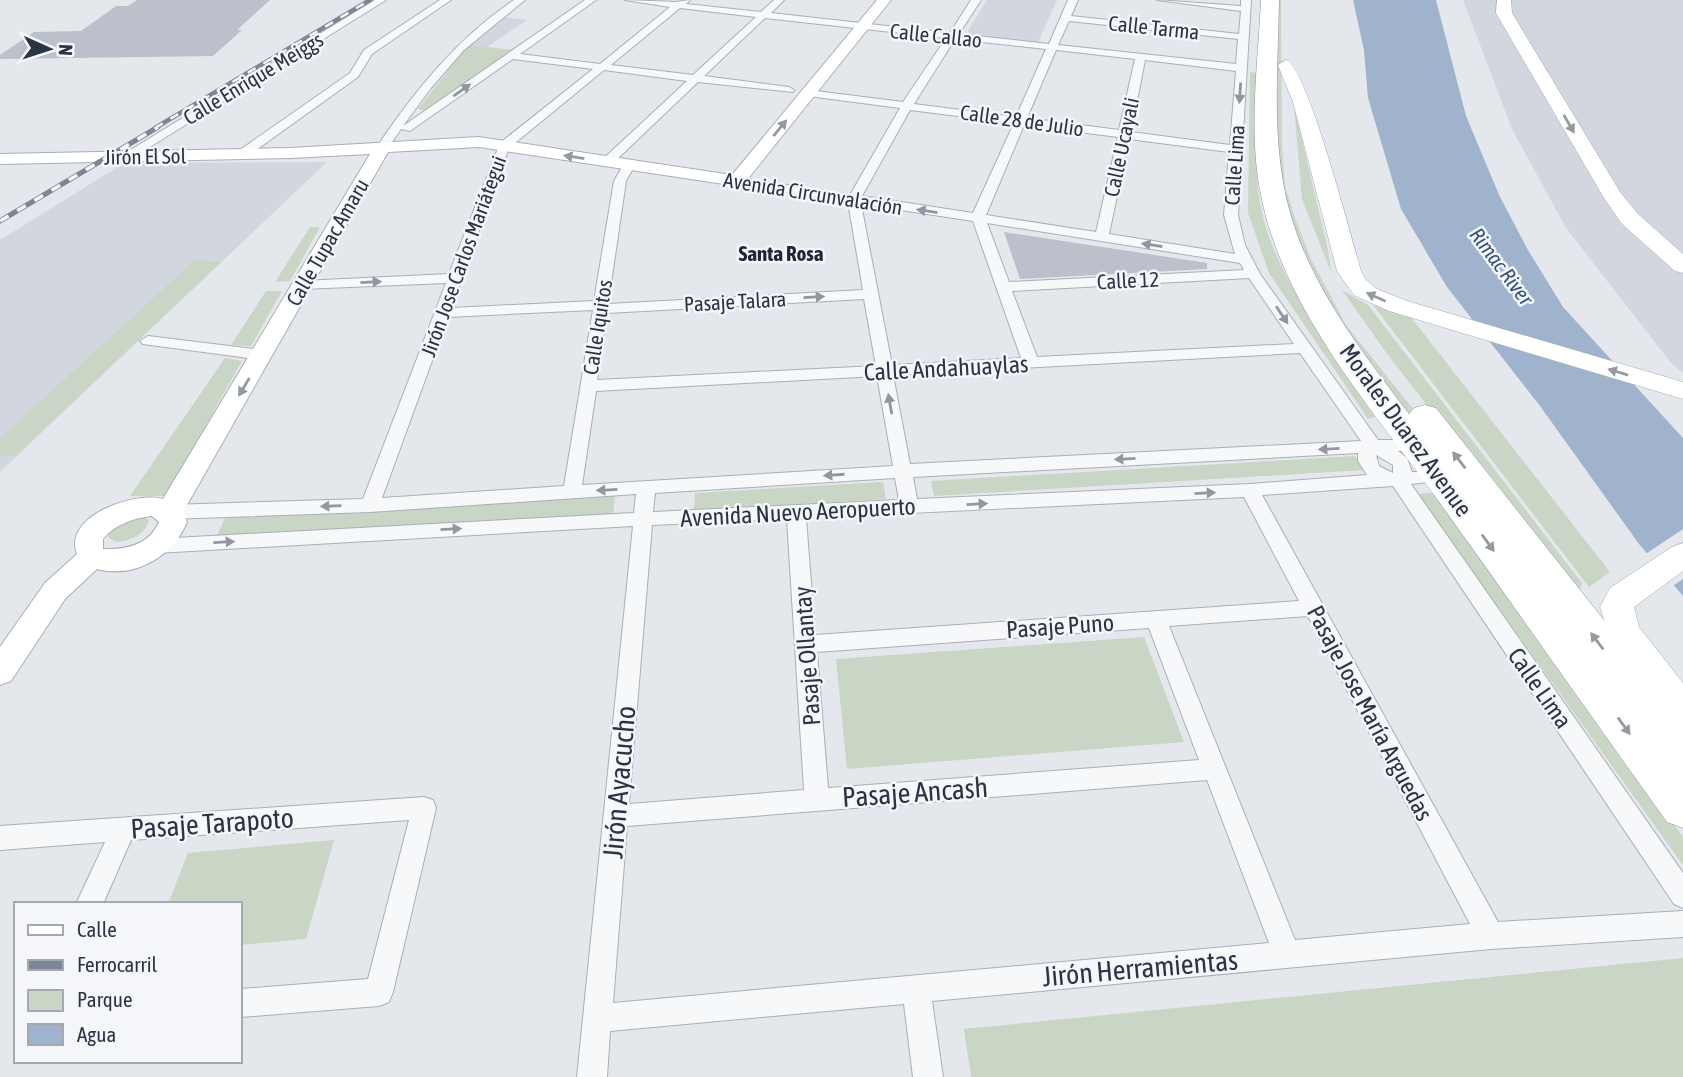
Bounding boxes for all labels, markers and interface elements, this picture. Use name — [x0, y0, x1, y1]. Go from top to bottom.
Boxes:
street label: Calle Tarma — [1107, 10, 1201, 44]
north arrow — [14, 14, 84, 84]
street label: Calle Callao — [889, 18, 983, 52]
street label: Calle Enrique Meiggs — [179, 27, 327, 129]
text: N — [55, 44, 77, 56]
one-way arrow — [1234, 82, 1245, 104]
one-way arrow — [453, 83, 471, 97]
street label: Calle Ucayali — [1099, 95, 1143, 199]
street label: Calle 28 de Julio — [959, 99, 1085, 141]
one-way arrow — [1563, 115, 1575, 134]
one-way arrow — [772, 120, 787, 137]
street label: Calle Lima — [1219, 124, 1249, 206]
street label: Jirón El Sol — [104, 143, 187, 169]
one-way arrow — [563, 151, 585, 162]
street label: Jirón Jose Carlos Mariátegui — [415, 152, 511, 360]
street label: Avenida Circunvalación — [722, 167, 904, 219]
street label: Calle Tupac Amaru — [281, 174, 373, 310]
one-way arrow — [916, 205, 938, 216]
water label: Rimac River — [1465, 223, 1539, 310]
one-way arrow — [1141, 239, 1163, 250]
district label: Santa Rosa — [738, 241, 824, 265]
street label: Calle 12 — [1096, 266, 1160, 294]
one-way arrow — [360, 276, 382, 287]
street label: Calle Iquitos — [578, 278, 616, 376]
street label: Pasaje Talara — [683, 286, 787, 316]
one-way arrow — [803, 291, 825, 302]
one-way arrow — [1366, 291, 1386, 303]
one-way arrow — [1275, 305, 1288, 325]
street label: Morales Duarez Avenue — [1334, 339, 1478, 521]
street label: Calle Andahuaylas — [863, 350, 1029, 386]
one-way arrow — [1607, 366, 1628, 376]
one-way arrow — [238, 377, 251, 396]
one-way arrow — [885, 393, 896, 415]
one-way arrow — [1318, 444, 1340, 455]
one-way arrow — [1453, 451, 1467, 469]
one-way arrow — [1114, 454, 1136, 465]
one-way arrow — [823, 470, 845, 481]
one-way arrow — [596, 485, 618, 496]
one-way arrow — [1194, 487, 1216, 498]
street label: Avenida Nuevo Aeropuerto — [680, 492, 916, 532]
one-way arrow — [967, 498, 989, 509]
one-way arrow — [320, 501, 342, 512]
one-way arrow — [441, 523, 463, 534]
one-way arrow — [1481, 534, 1495, 552]
one-way arrow — [213, 536, 235, 547]
street label: Pasaje Ollantay — [789, 585, 825, 726]
street label: Pasaje Jose María Arguedas — [1302, 601, 1438, 825]
street label: Pasaje Puno — [1005, 609, 1115, 643]
one-way arrow — [1590, 633, 1605, 651]
street label: Calle Lima — [1503, 643, 1577, 733]
street label: Jirón Ayacucho — [596, 704, 642, 860]
one-way arrow — [1616, 717, 1630, 735]
street label: Pasaje Ancash — [841, 771, 989, 813]
street label: Pasaje Tarapoto — [129, 801, 295, 845]
legend — [14, 902, 242, 1063]
text: Calle — [77, 917, 117, 941]
street label: Jirón Herramientas — [1041, 944, 1239, 992]
text: Ferrocarril — [77, 952, 158, 976]
text: Parque — [77, 987, 132, 1011]
text: Agua — [77, 1022, 116, 1046]

